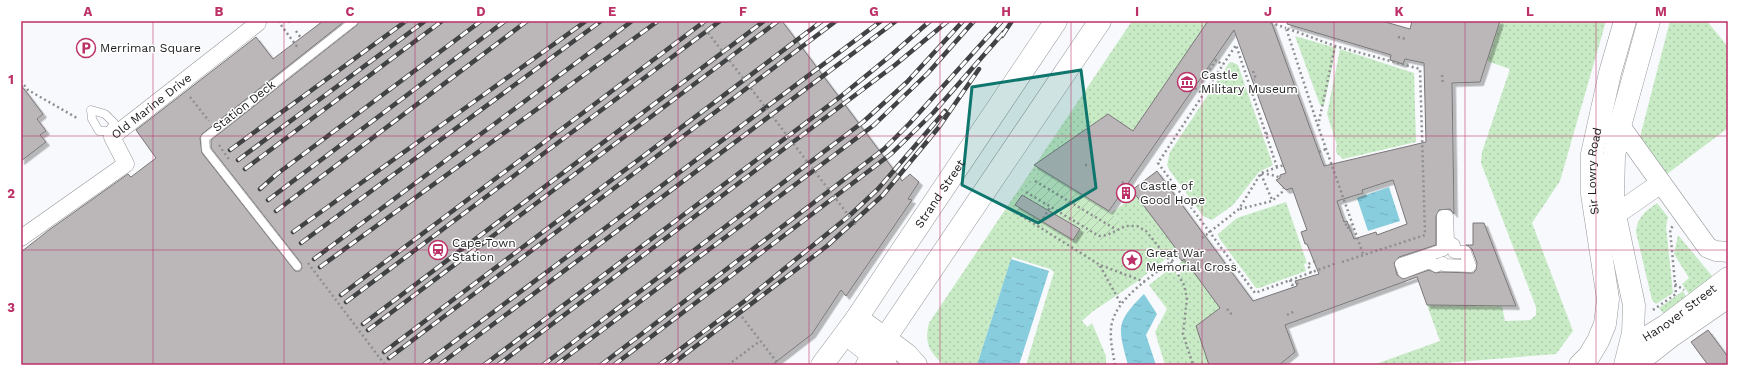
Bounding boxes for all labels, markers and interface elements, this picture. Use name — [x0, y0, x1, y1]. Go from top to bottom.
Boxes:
text: A — [84, 4, 93, 19]
text: B — [215, 4, 224, 19]
text: C — [346, 4, 355, 19]
text: D — [476, 4, 486, 19]
text: E — [608, 4, 616, 19]
text: F — [739, 4, 747, 19]
text: G — [869, 4, 879, 19]
text: H — [1001, 4, 1011, 19]
text: I — [1135, 4, 1139, 19]
text: J — [1264, 4, 1272, 19]
text: K — [1394, 4, 1404, 19]
text: L — [1526, 4, 1534, 19]
text: M — [1655, 4, 1667, 19]
parking icon: Merriman Square — [75, 37, 97, 59]
place label: Merriman Square — [100, 41, 201, 55]
place label: Castle Military Museum — [1201, 68, 1298, 96]
street label: Old Marine Drive — [109, 71, 194, 142]
museum icon: Castle Military Museum — [1176, 71, 1198, 93]
text: 1 — [8, 72, 14, 87]
street label: Station Deck — [210, 77, 278, 135]
street label: Sir Lowry Road — [1585, 126, 1605, 216]
street label: Strand Street — [912, 157, 968, 231]
place label: Castle of Good Hope — [1140, 179, 1205, 207]
building icon: Castle of Good Hope — [1115, 182, 1137, 204]
text: 2 — [7, 186, 15, 201]
place label: Cape Town Station — [452, 236, 516, 264]
station icon: Cape Town Station — [427, 239, 449, 261]
place label: Great War Memorial Cross — [1146, 246, 1237, 274]
place icon: Great War Memorial Cross — [1121, 249, 1143, 271]
street label: Hanover Street — [1640, 281, 1719, 344]
text: 3 — [7, 300, 15, 315]

